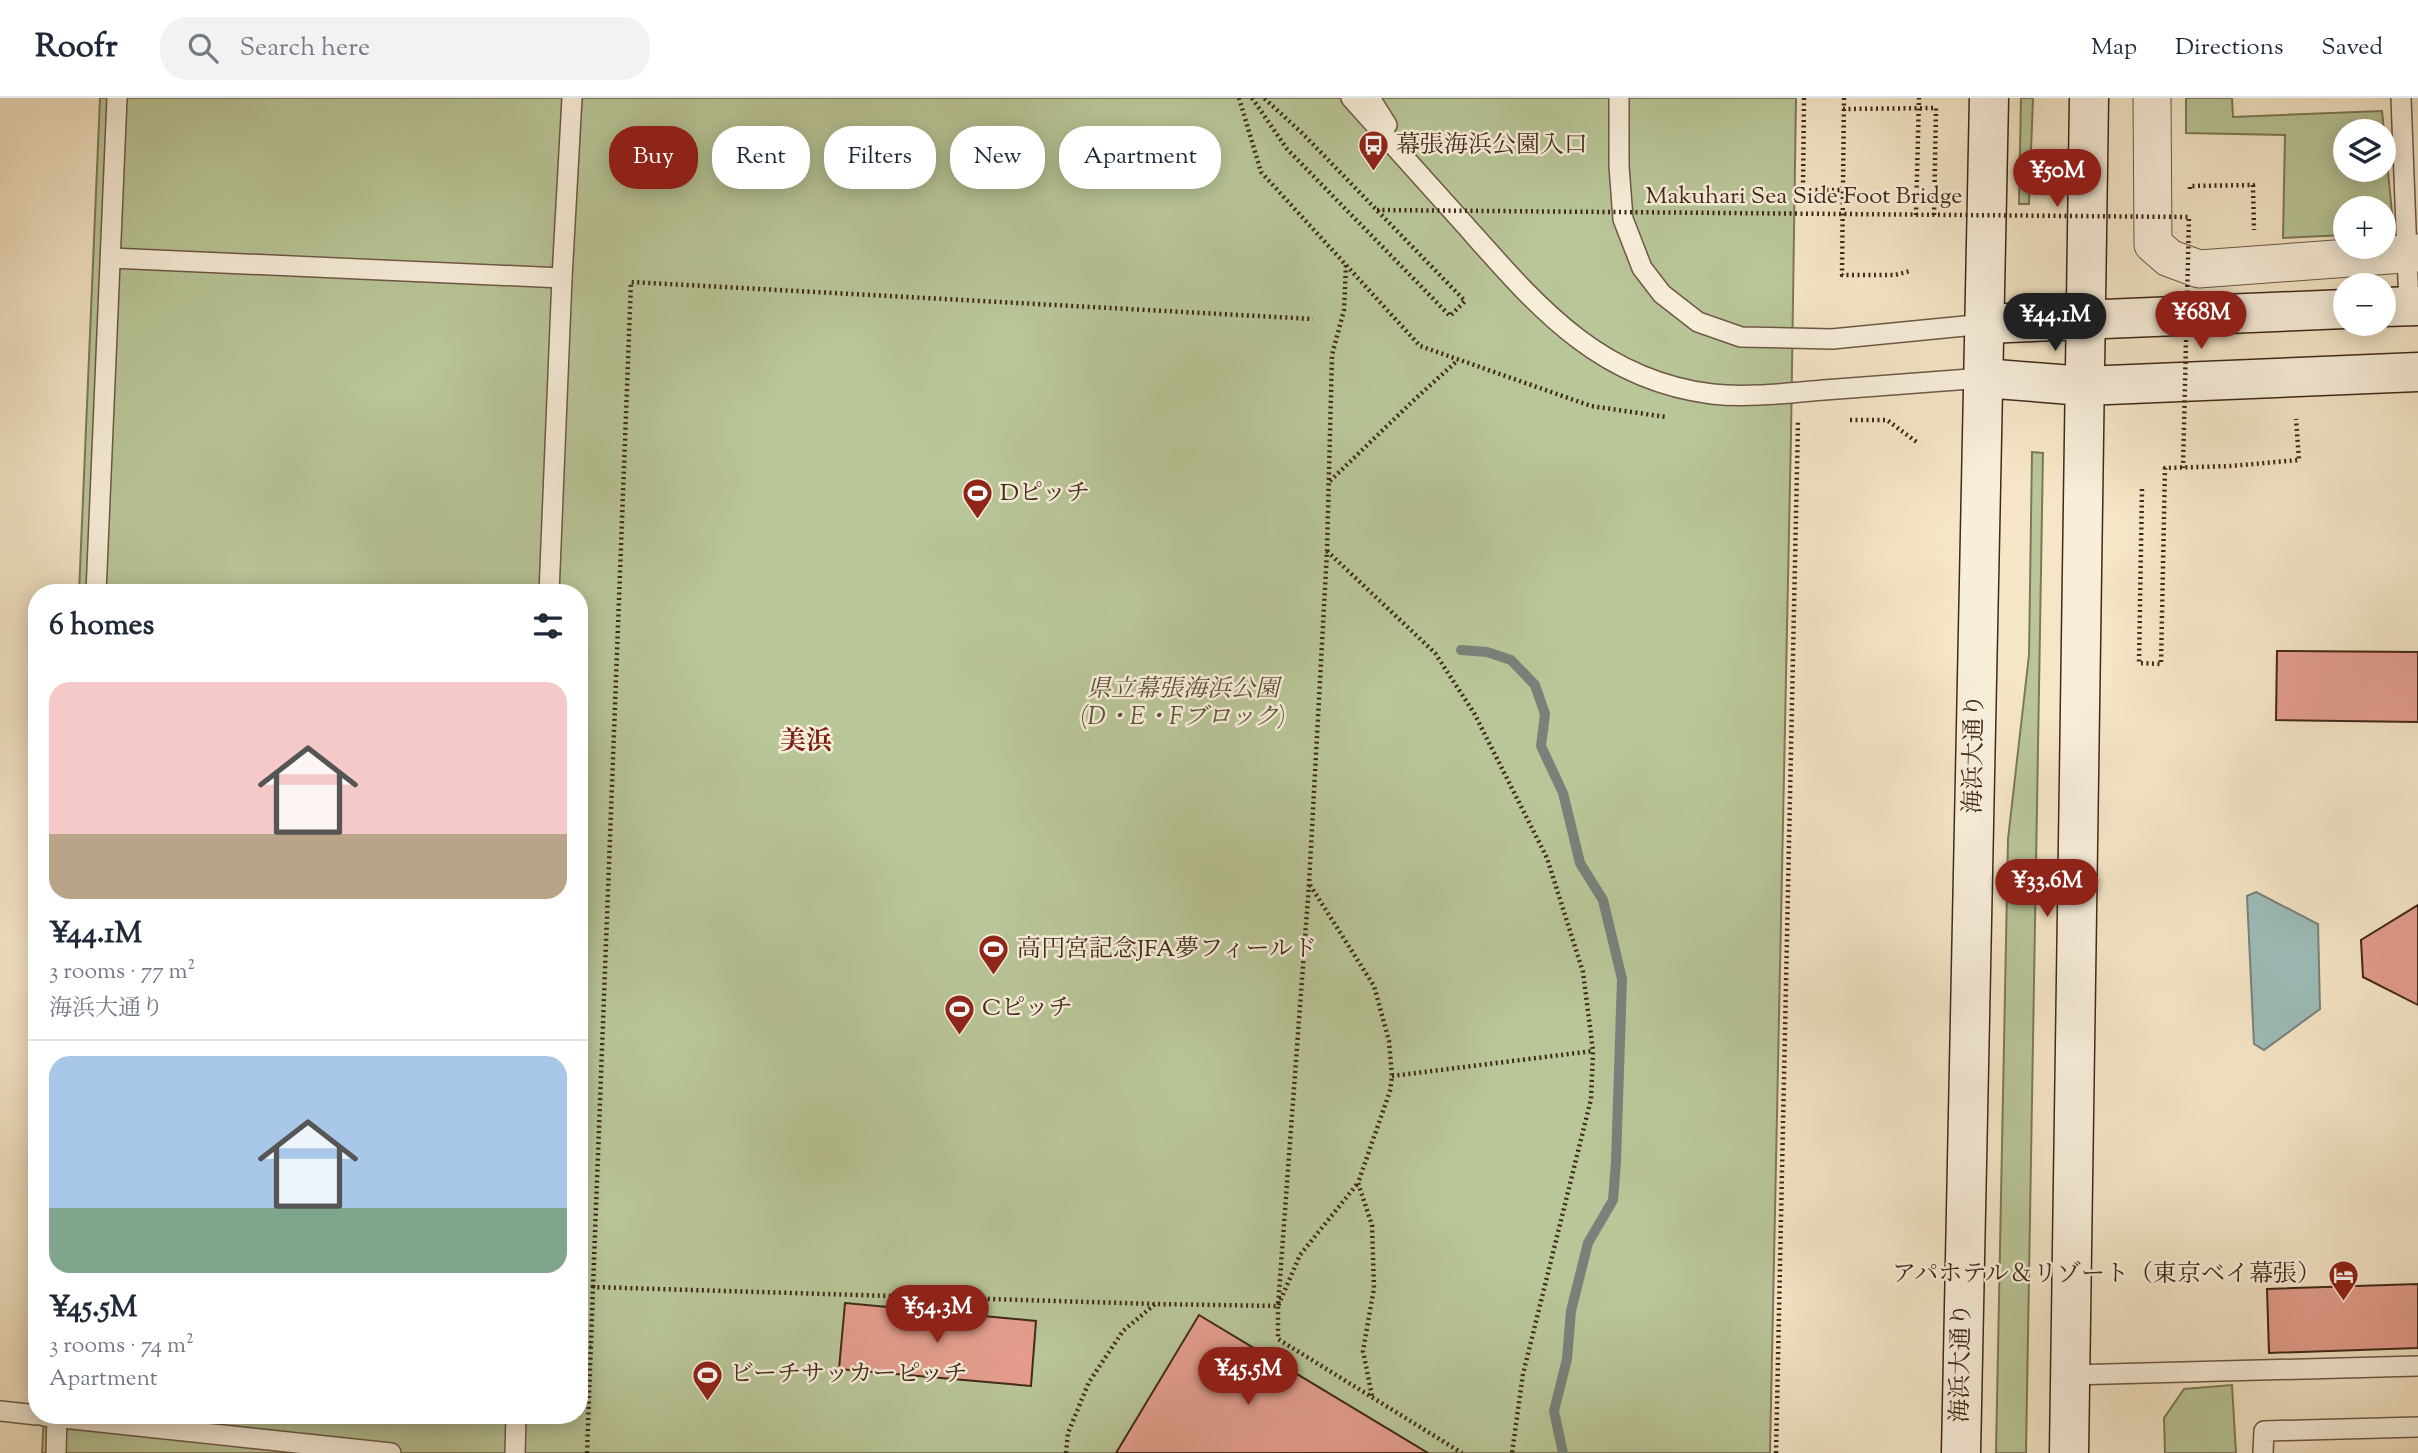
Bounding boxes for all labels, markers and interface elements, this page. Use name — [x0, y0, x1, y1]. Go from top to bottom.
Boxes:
search box — [160, 17, 650, 80]
text: Roofr — [35, 24, 118, 72]
icon: search — [184, 29, 222, 67]
text: Search here — [240, 30, 370, 67]
text: Map — [2091, 31, 2137, 65]
text: Directions — [2175, 31, 2283, 65]
text: Saved — [2321, 31, 2383, 65]
map controls — [2333, 119, 2396, 336]
button: layers — [2333, 119, 2396, 182]
chip: Buy — [609, 126, 698, 189]
chip: Rent — [712, 126, 810, 189]
chip: Filters — [824, 126, 936, 189]
chip: New — [950, 126, 1045, 189]
chip: Apartment — [1059, 126, 1221, 189]
bus stop icon: 幕張海浜公園入口 — [1356, 129, 1390, 173]
place label: 幕張海浜公園入口 — [1396, 129, 1588, 163]
pin: ¥50M — [2016, 150, 2098, 209]
text: ¥50M — [2029, 155, 2085, 188]
street label: Makuhari Sea Side Foot Bridge — [1646, 180, 1962, 214]
button: + — [2333, 196, 2396, 259]
button: − — [2333, 273, 2396, 336]
pin: ¥68M — [2160, 292, 2242, 351]
pin: ¥44.1M — [1998, 294, 2112, 353]
text: ¥68M — [2171, 297, 2231, 330]
text: ¥44.1M — [2019, 299, 2091, 332]
sports icon: Dピッチ — [960, 477, 994, 521]
place label: Dピッチ — [1000, 477, 1090, 511]
text: 6 homes — [49, 605, 154, 648]
icon: filters — [529, 607, 567, 645]
park label: 県立幕張海浜公園 (D・E・Fブロック) — [1081, 673, 1285, 735]
street label: 海浜大通り — [1957, 694, 1993, 814]
district label: 美浜 — [780, 724, 832, 761]
icon: home — [245, 727, 371, 853]
pin: ¥33.6M — [1990, 860, 2104, 919]
text: ¥33.6M — [2011, 865, 2083, 898]
text: ¥44.1M — [49, 913, 142, 956]
sports icon: 高円宮記念JFA夢フィールド — [977, 933, 1011, 977]
place label: 高円宮記念JFA夢フィールド — [1017, 933, 1317, 967]
text: 3 rooms · 77 m² — [49, 956, 195, 989]
sports icon: Cピッチ — [942, 992, 976, 1036]
place label: Cピッチ — [982, 992, 1072, 1026]
text: 海浜大通り — [49, 993, 164, 1026]
icon: home — [245, 1101, 371, 1227]
place label: アパホテル＆リゾート（東京ベイ幕張） — [1892, 1258, 2321, 1292]
hotel icon: アパホテル＆リゾート（東京ベイ幕張） — [2327, 1258, 2361, 1302]
pin: ¥54.3M — [880, 1286, 994, 1345]
text: ¥45.5M — [49, 1287, 137, 1330]
text: ¥54.3M — [902, 1291, 972, 1324]
street label: 海浜大通り — [1944, 1303, 1980, 1423]
text: 3 rooms · 74 m² — [49, 1330, 194, 1363]
pin: ¥45.5M — [1191, 1348, 1305, 1407]
text: ¥45.5M — [1214, 1353, 1282, 1386]
sports icon: ビーチサッカーピッチ — [690, 1358, 724, 1402]
place label: ビーチサッカーピッチ — [730, 1358, 968, 1392]
text: Apartment — [49, 1363, 158, 1396]

